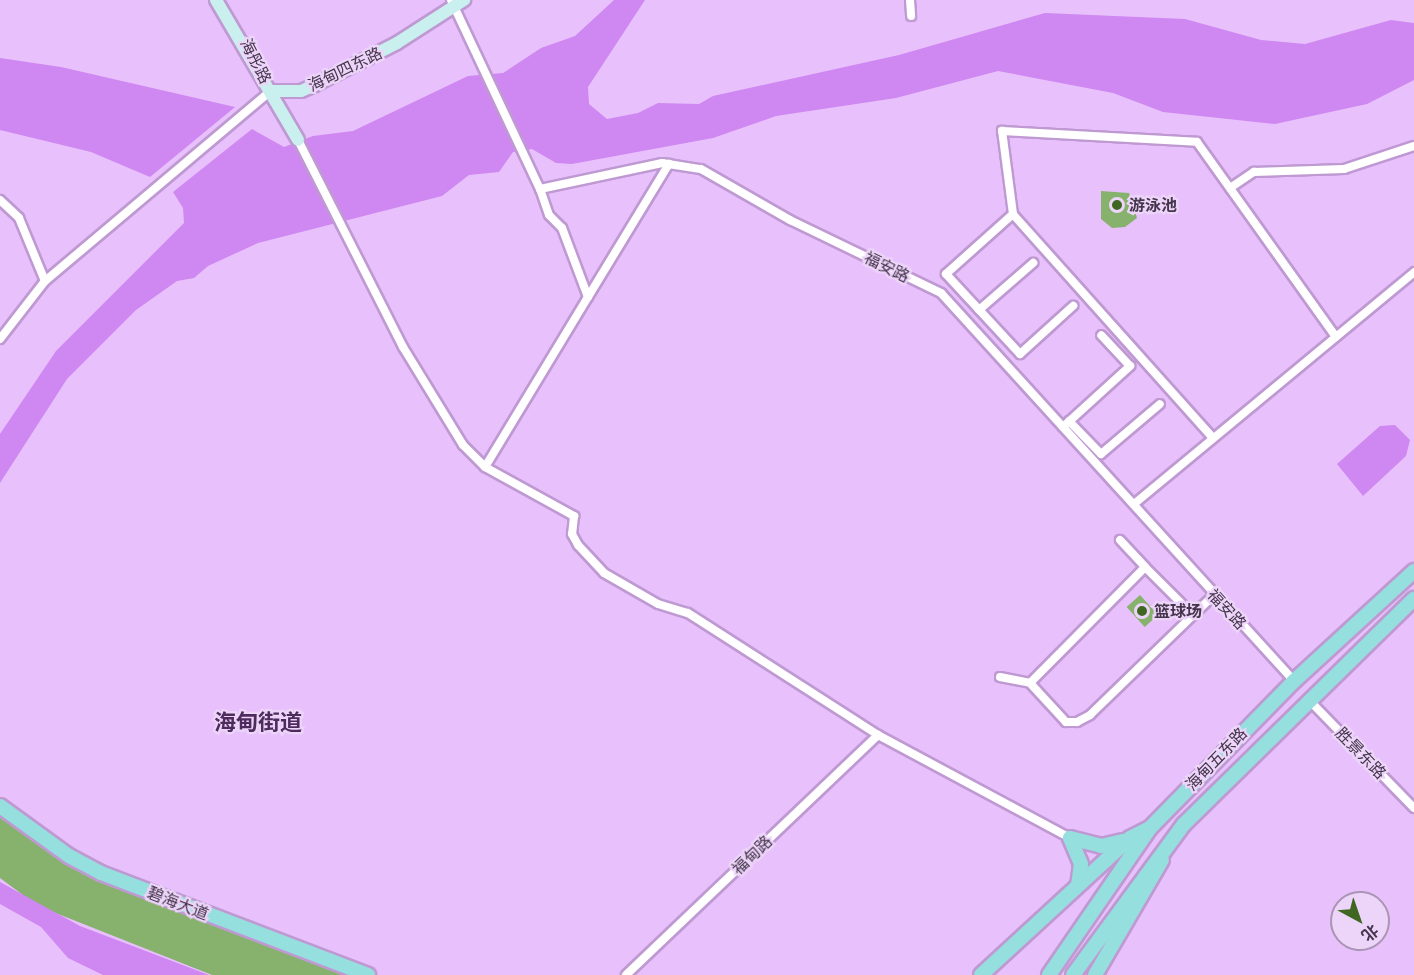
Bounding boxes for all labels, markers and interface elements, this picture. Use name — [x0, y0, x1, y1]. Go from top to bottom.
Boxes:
street label: 海彤路 — [237, 35, 275, 87]
street label: 海甸四东路 — [305, 43, 385, 95]
place label: 游泳池 — [1129, 195, 1177, 215]
marker: 游泳池 — [1110, 198, 1124, 212]
street label: 福安路 — [861, 248, 913, 286]
street label: 福安路 — [1204, 585, 1250, 633]
place label: 篮球场 — [1154, 601, 1202, 621]
marker: 篮球场 — [1135, 604, 1149, 618]
district label: 海甸街道 — [214, 709, 302, 735]
street label: 胜景东路 — [1332, 723, 1390, 783]
street label: 海甸五东路 — [1181, 724, 1251, 794]
street label: 福甸路 — [728, 831, 776, 879]
street label: 碧海大道 — [145, 883, 211, 923]
north arrow — [1330, 891, 1390, 951]
text: 北 — [1357, 920, 1383, 947]

